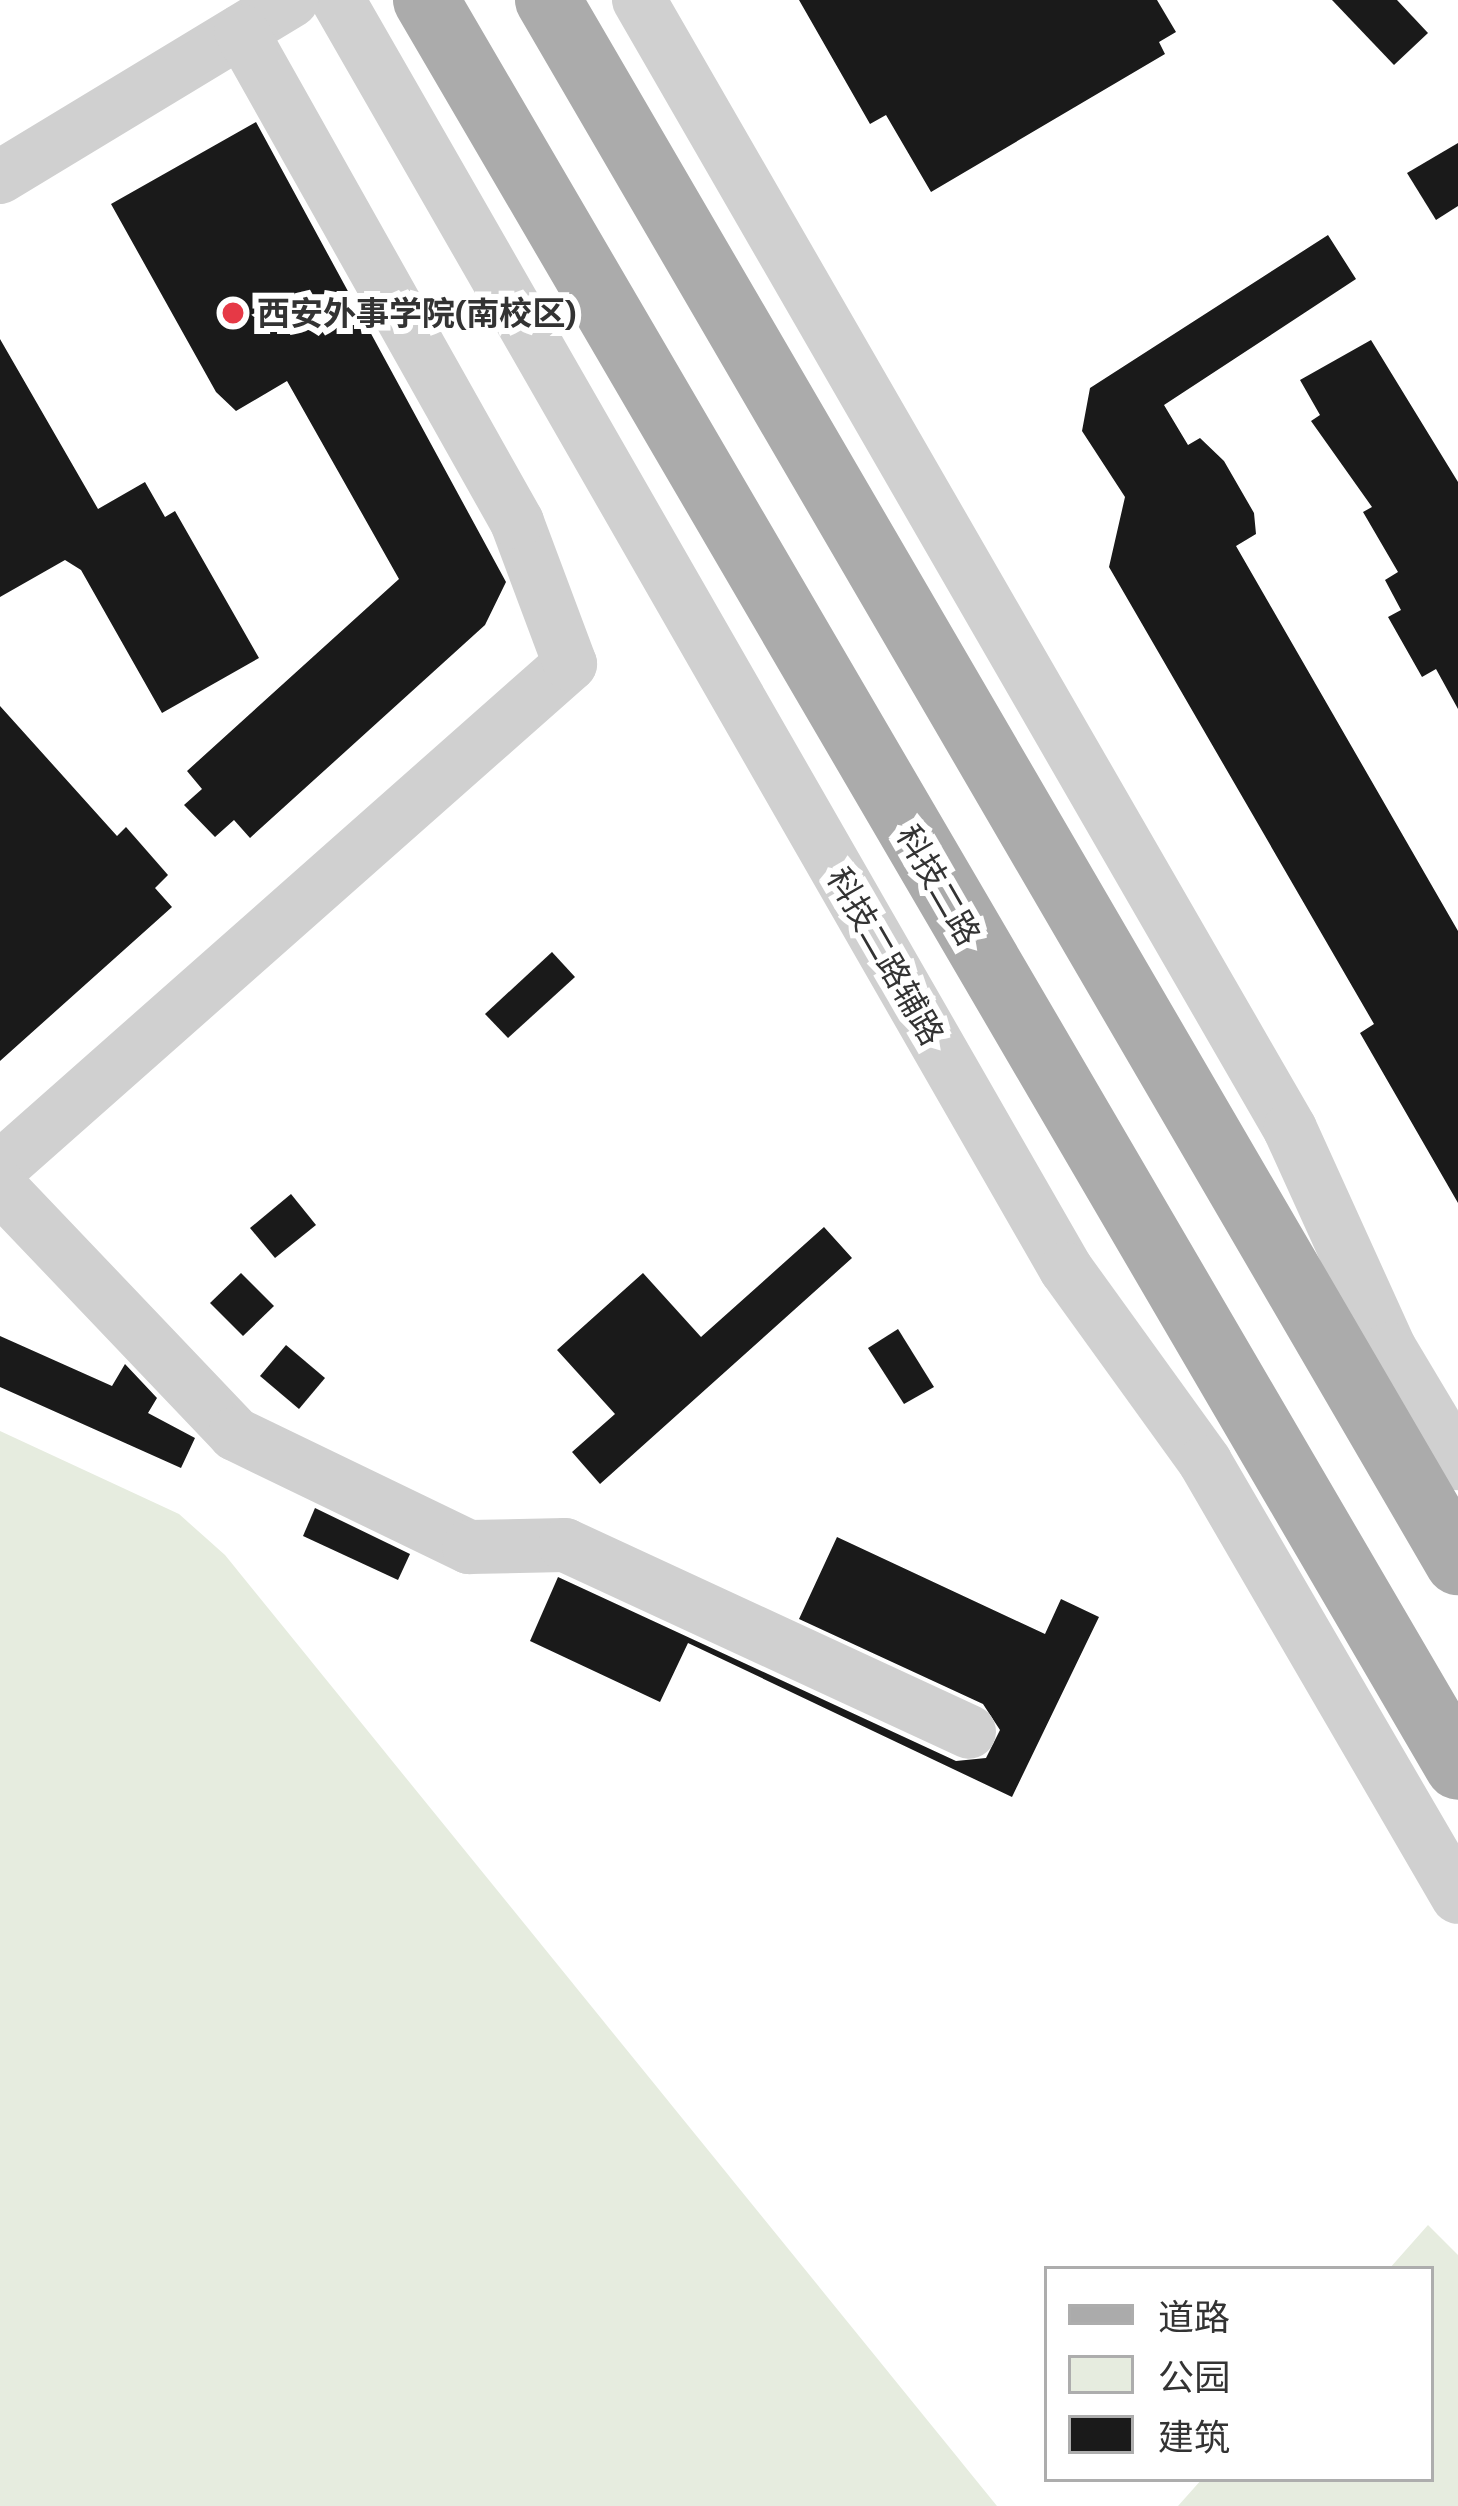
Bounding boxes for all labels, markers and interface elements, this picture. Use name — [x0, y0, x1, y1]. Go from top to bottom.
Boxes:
place label: 西安外事学院(南校区) — [257, 293, 576, 333]
marker: 西安外事学院(南校区) — [220, 300, 246, 326]
street label: 科技二路 — [889, 818, 989, 952]
street label: 科技二路辅路 — [819, 860, 953, 1052]
legend — [1044, 2266, 1434, 2482]
text: 道路 — [1158, 2293, 1230, 2340]
text: 公园 — [1158, 2353, 1230, 2400]
text: 建筑 — [1158, 2413, 1230, 2460]

